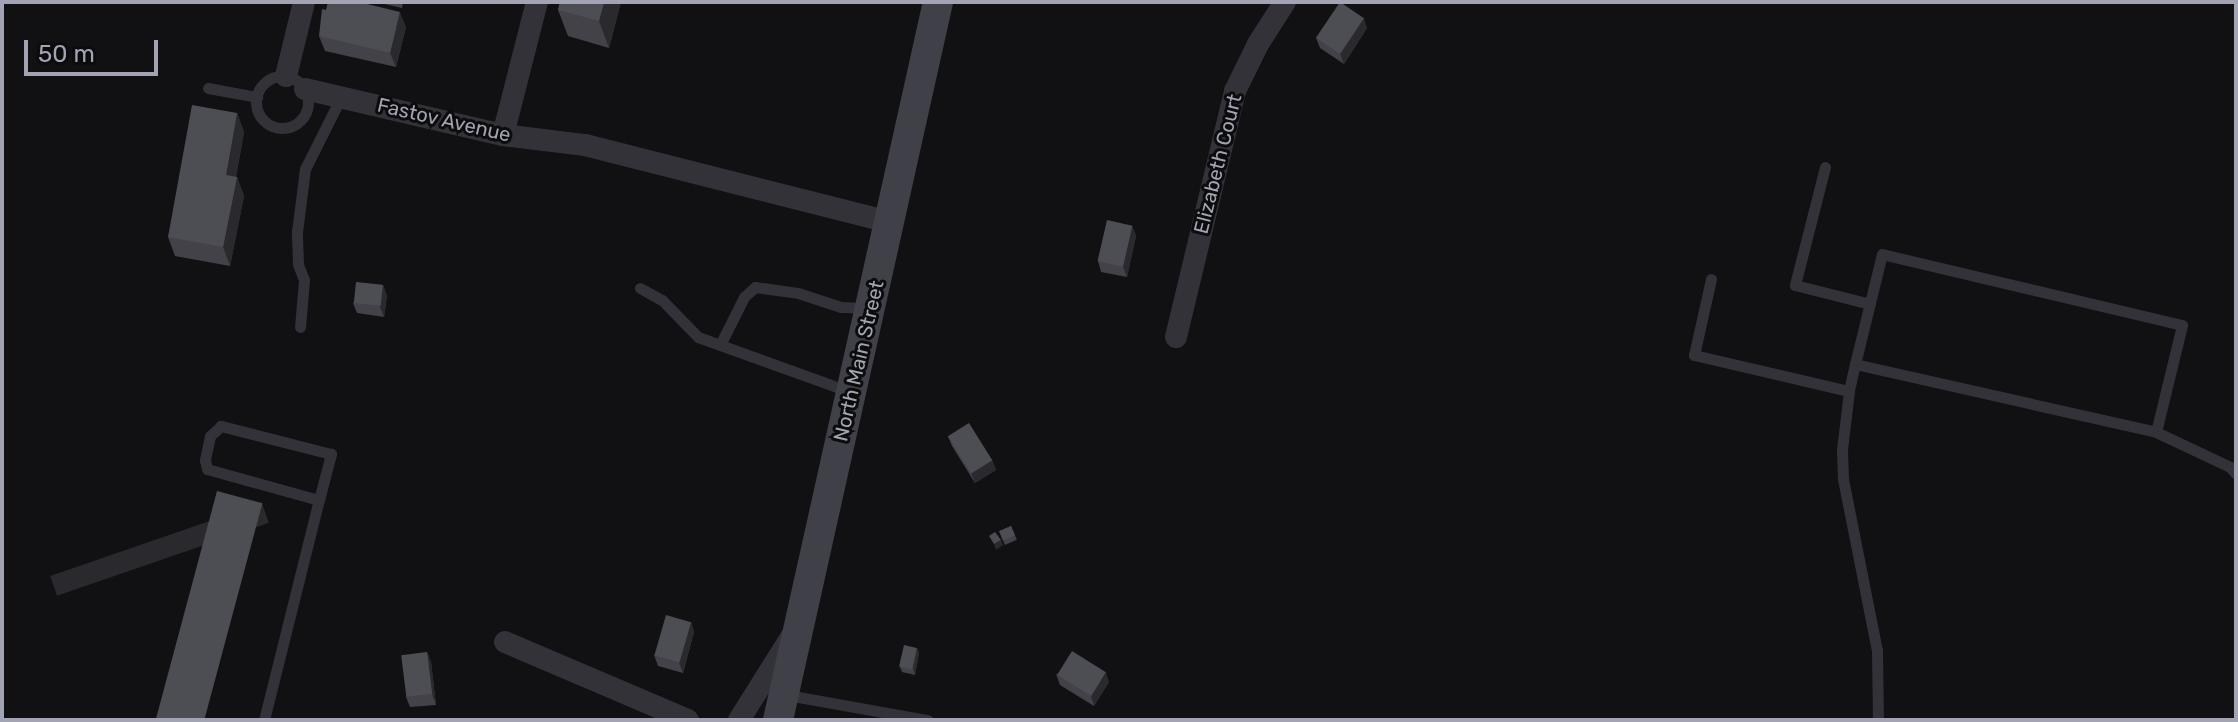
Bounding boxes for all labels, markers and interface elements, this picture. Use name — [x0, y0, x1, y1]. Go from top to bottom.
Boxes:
scale bar — [28, 24, 162, 74]
text: 50 m — [38, 40, 95, 68]
street label: Elizabeth Court — [1189, 92, 1247, 236]
street label: Fastov Avenue — [374, 93, 514, 147]
street label: North Main Street — [829, 278, 889, 444]

